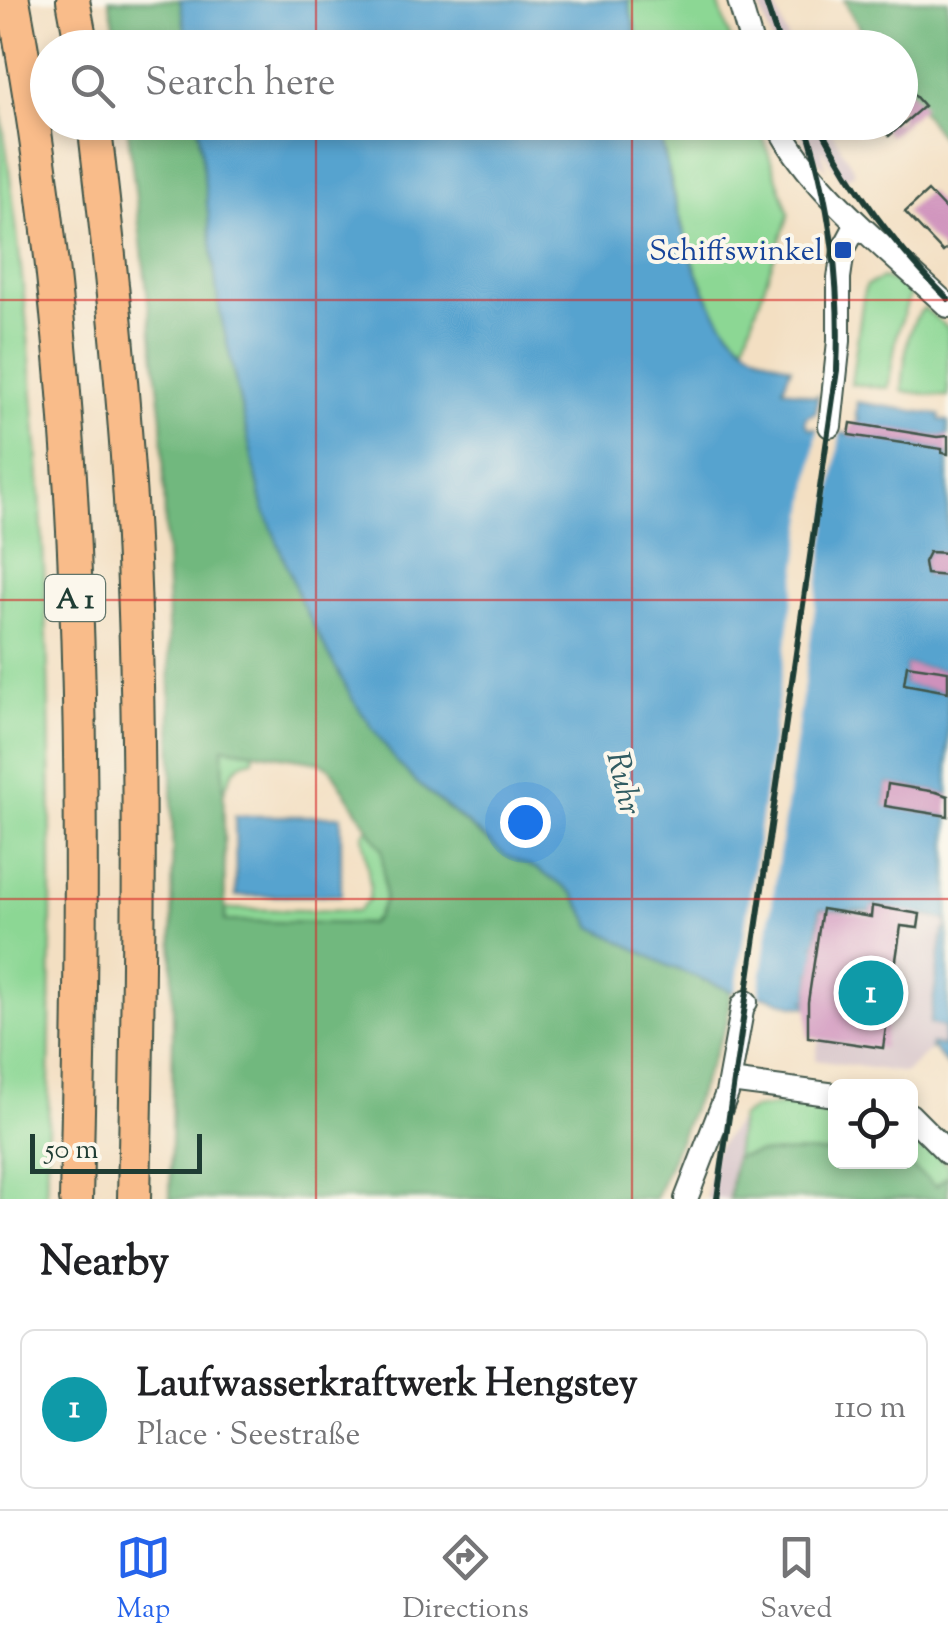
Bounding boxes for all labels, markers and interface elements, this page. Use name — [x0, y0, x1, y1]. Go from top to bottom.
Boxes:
search box — [30, 30, 918, 140]
icon: search — [65, 58, 120, 113]
text: Search here — [145, 58, 336, 112]
place label: Schiffswinkel — [649, 231, 823, 274]
marker: Schiffswinkel — [832, 239, 854, 261]
road number: A 1 — [45, 575, 105, 621]
water label: Ruhr — [593, 748, 652, 820]
your location — [500, 797, 551, 848]
pin: 1 — [838, 956, 904, 1030]
map controls — [828, 1079, 918, 1169]
button: locate — [828, 1079, 918, 1169]
scale bar — [30, 1129, 202, 1174]
text: 50 m — [45, 1131, 99, 1171]
text: Nearby — [40, 1234, 169, 1294]
text: Laufwasserkraftwerk Hengstey — [137, 1359, 638, 1413]
text: 1 — [69, 1386, 80, 1432]
text: 110 m — [834, 1386, 906, 1432]
text: Place · Seestraße — [137, 1413, 360, 1459]
tab: Map — [116, 1530, 171, 1630]
tab: Directions — [402, 1530, 529, 1630]
tab: Saved — [760, 1530, 832, 1630]

